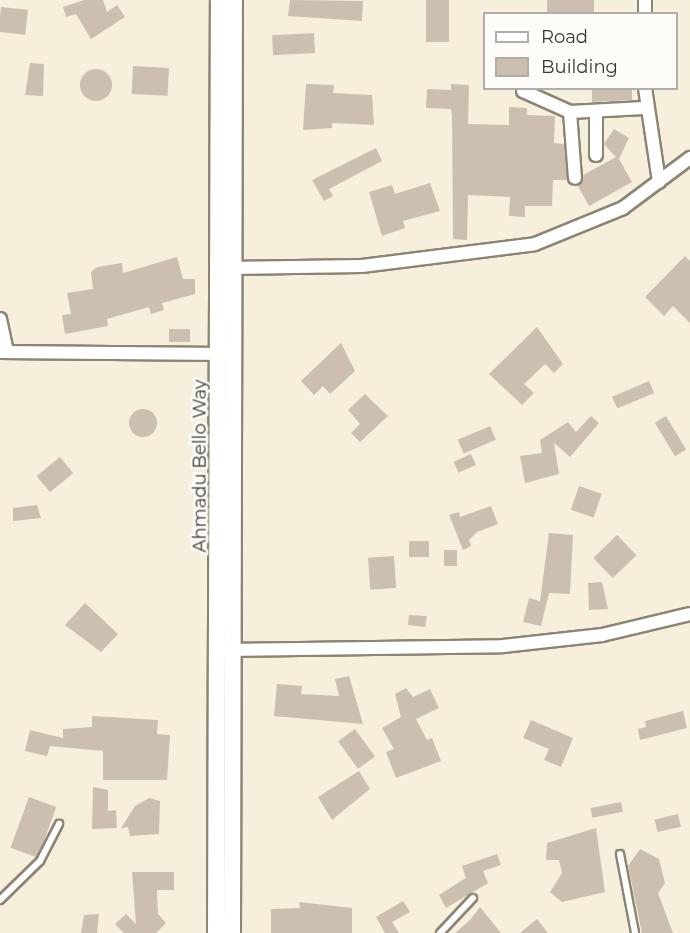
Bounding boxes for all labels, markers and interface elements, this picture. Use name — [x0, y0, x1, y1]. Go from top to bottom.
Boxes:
legend — [483, 12, 678, 90]
text: Road — [541, 26, 588, 48]
text: Building — [541, 56, 618, 78]
street label: Ahmadu Bello Way — [189, 380, 211, 552]

